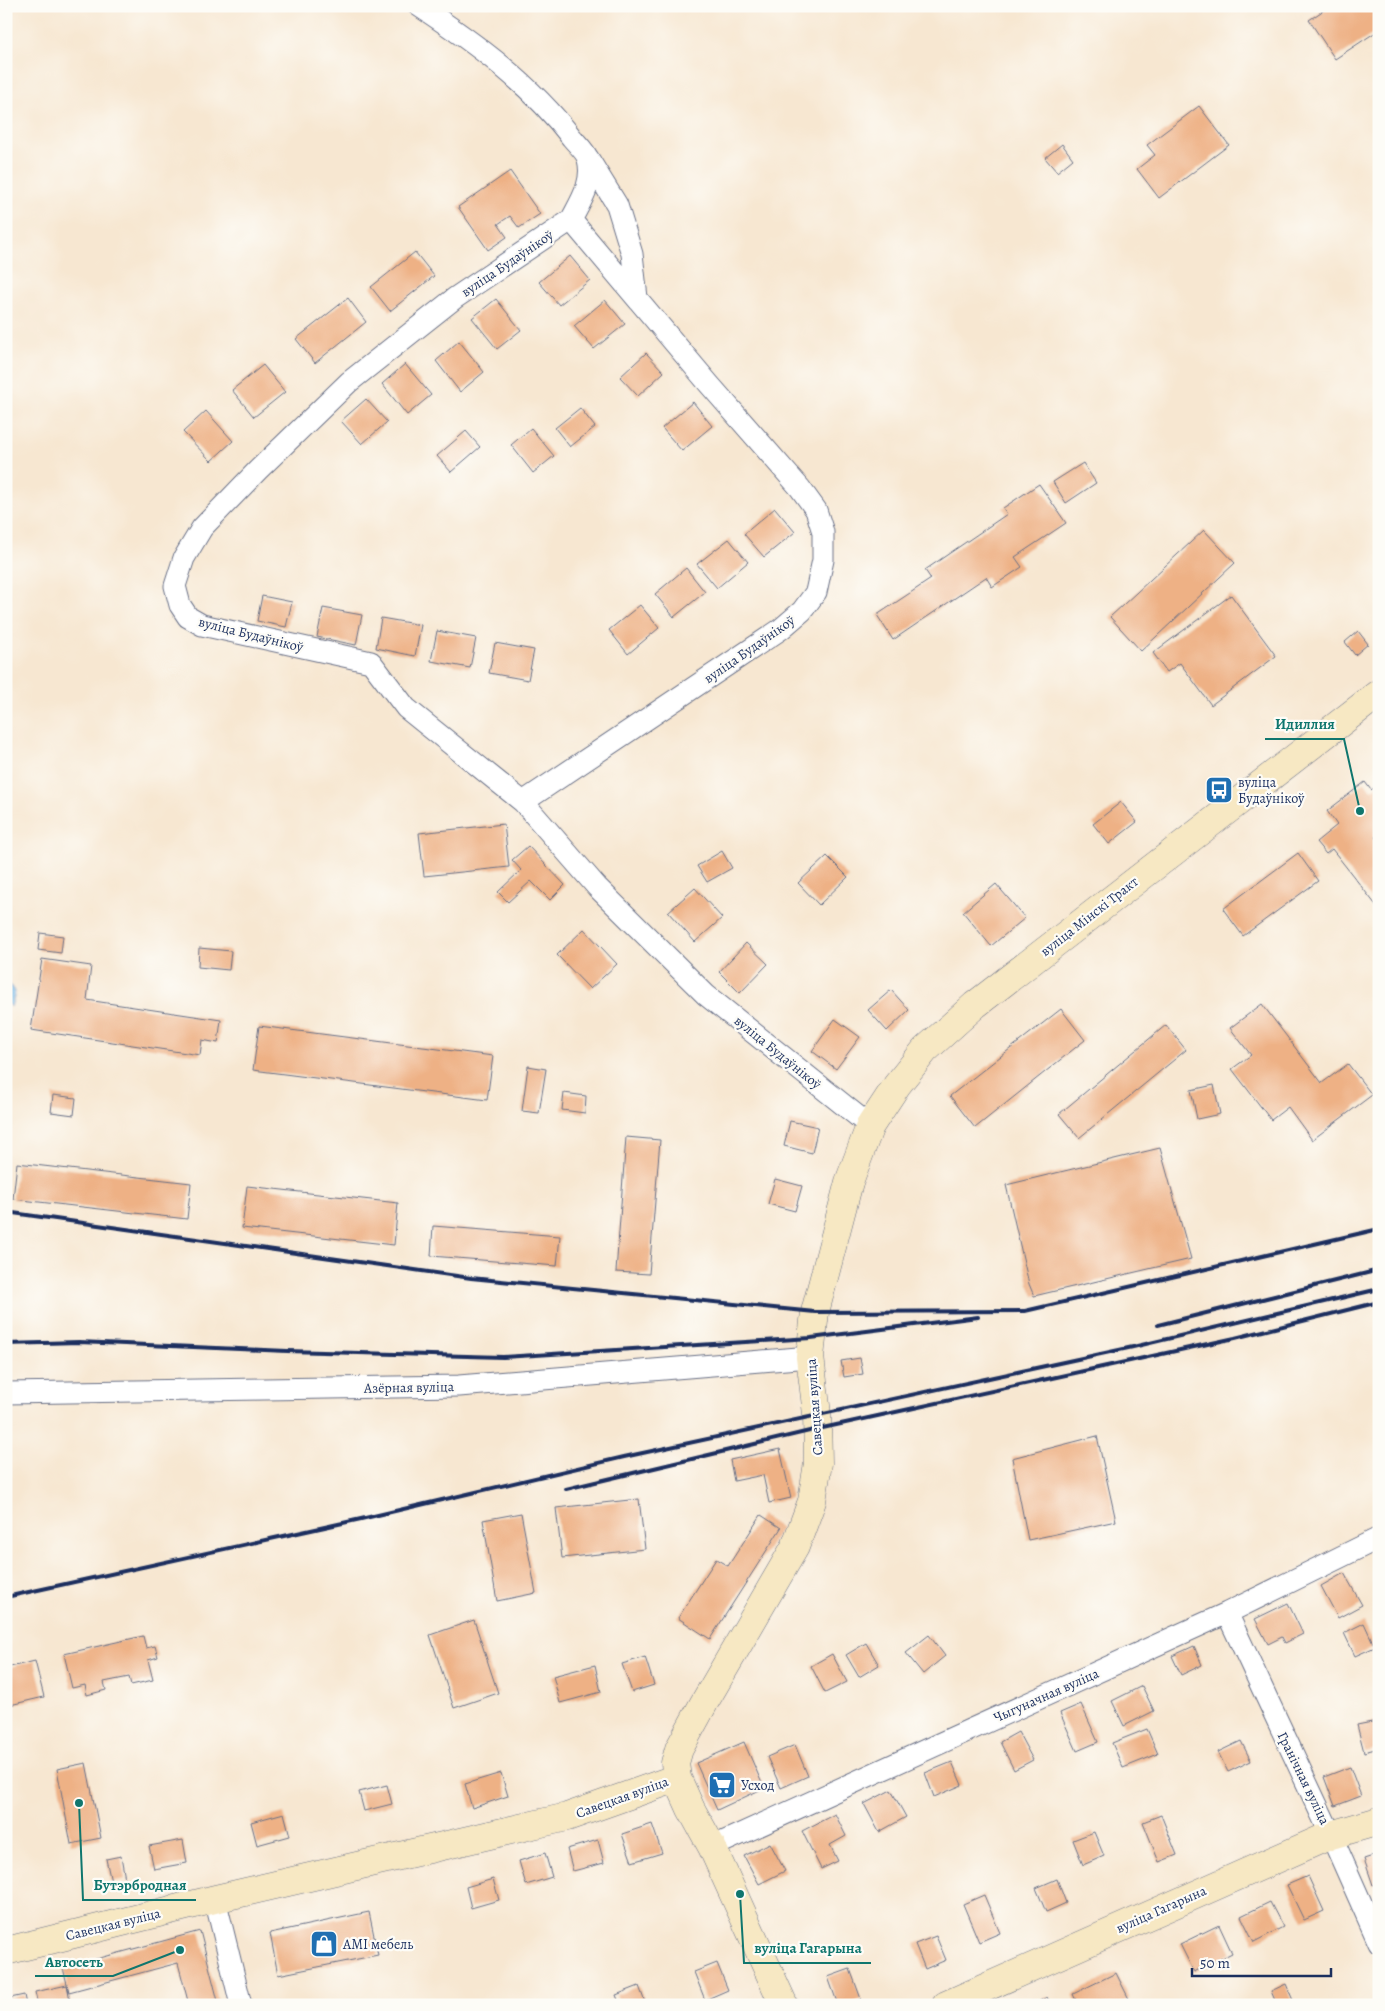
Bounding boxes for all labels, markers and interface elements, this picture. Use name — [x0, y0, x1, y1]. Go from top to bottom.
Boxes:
street label: вуліца Будаўнікоў — [457, 225, 558, 301]
street label: вуліца Будаўнікоў — [700, 610, 799, 688]
street label: вуліца Будаўнікоў — [197, 612, 306, 657]
callout: Идиллия — [1265, 709, 1344, 739]
text: Идиллия — [1275, 714, 1335, 734]
place label: вуліца Будаўнікоў — [1238, 773, 1305, 808]
bus stop icon: вуліца Будаўнікоў — [1204, 775, 1234, 805]
street label: вуліца Мінскі Тракт — [1036, 872, 1142, 961]
street label: вуліца Будаўнікоў — [730, 1011, 826, 1094]
street label: Савецкая вуліца — [802, 1357, 827, 1456]
street label: Азёрная вуліца — [363, 1377, 455, 1398]
street label: Чыгуначная вуліца — [991, 1664, 1102, 1727]
street label: Гранічная вуліца — [1273, 1729, 1335, 1828]
supermarket icon: Усход — [707, 1770, 737, 1800]
street label: Савецкая вуліца — [573, 1772, 672, 1823]
place label: Усход — [741, 1776, 775, 1795]
callout: Бутэрбродная — [83, 1870, 196, 1900]
text: Бутэрбродная — [93, 1875, 187, 1895]
street label: вуліца Гагарына — [1113, 1881, 1210, 1938]
street label: Савецкая вуліца — [64, 1903, 163, 1945]
shop icon: AMI мебель — [309, 1929, 339, 1959]
callout: вуліца Гагарына — [744, 1933, 871, 1963]
place label: AMI мебель — [342, 1935, 413, 1954]
text: вуліца Гагарына — [754, 1938, 863, 1958]
callout: Автосеть — [35, 1946, 113, 1976]
scale bar — [1192, 1946, 1331, 1978]
text: Автосеть — [44, 1952, 103, 1972]
text: 50 m — [1200, 1953, 1230, 1973]

